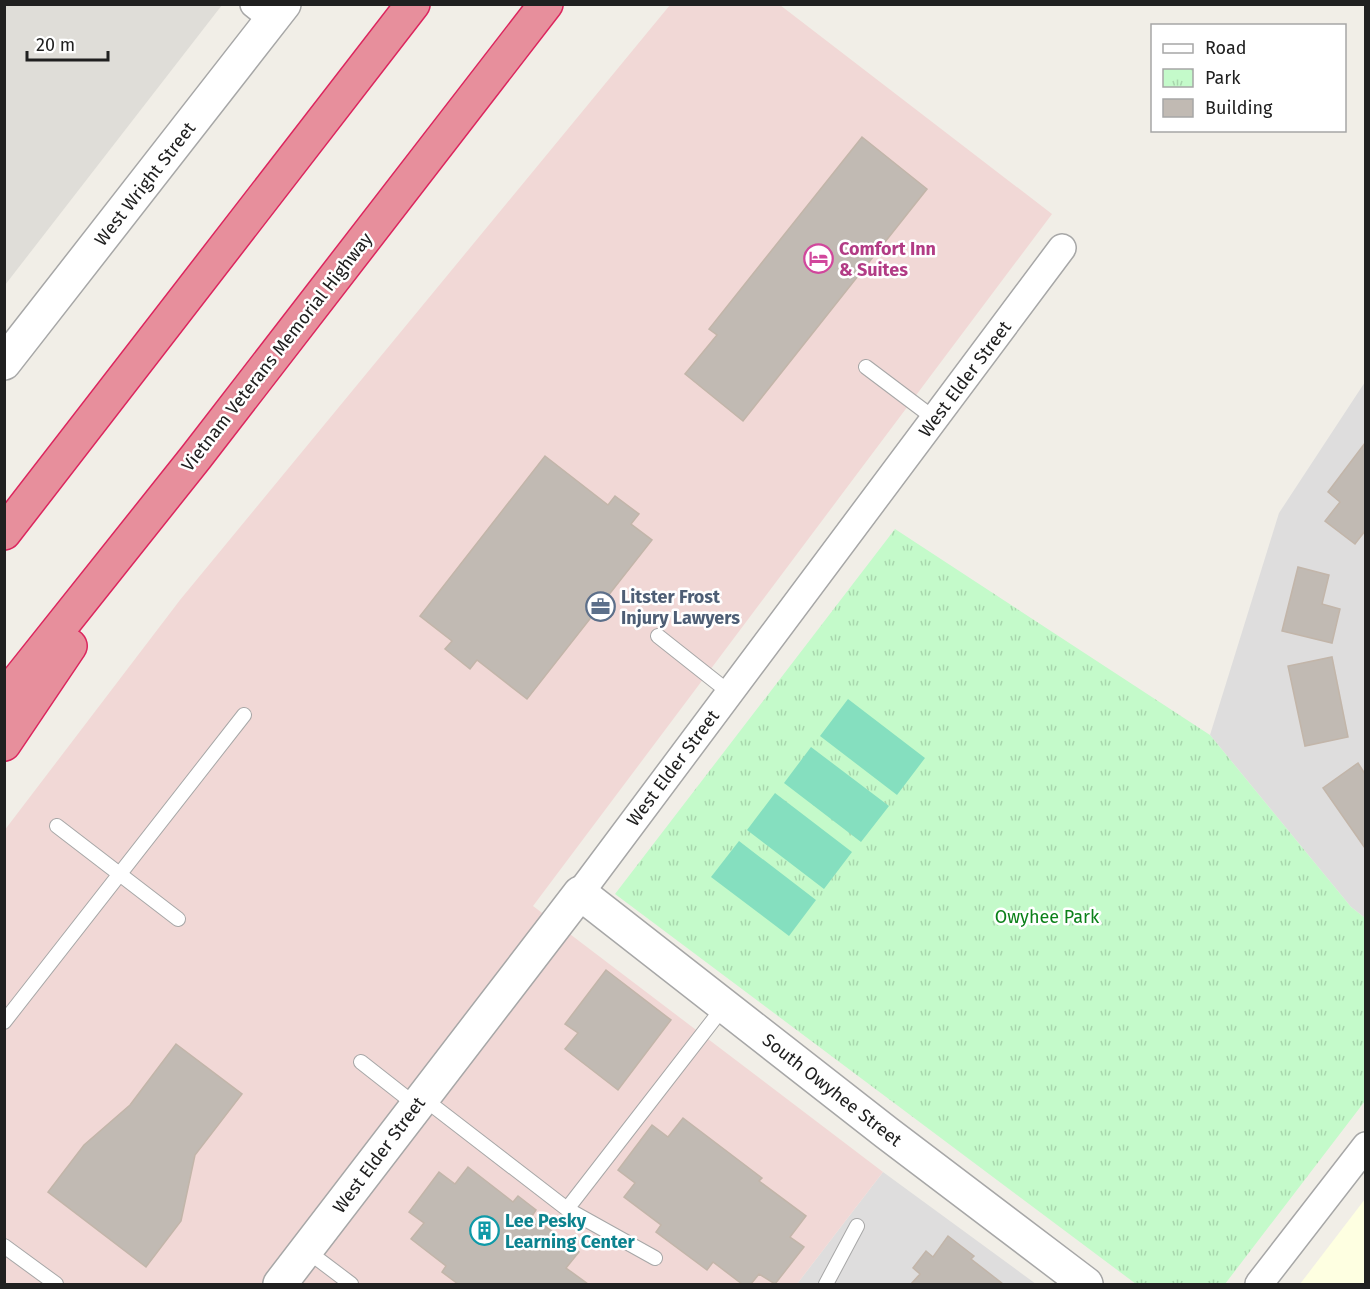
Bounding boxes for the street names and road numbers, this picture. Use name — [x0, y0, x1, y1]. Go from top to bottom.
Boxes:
street label: West Wright Street — [90, 117, 200, 250]
street label: Vietnam Veterans Memorial Highway — [177, 228, 377, 476]
street label: West Elder Street — [914, 316, 1016, 442]
street label: West Elder Street — [622, 705, 724, 831]
street label: South Owyhee Street — [758, 1029, 906, 1151]
street label: West Elder Street — [328, 1092, 430, 1218]

